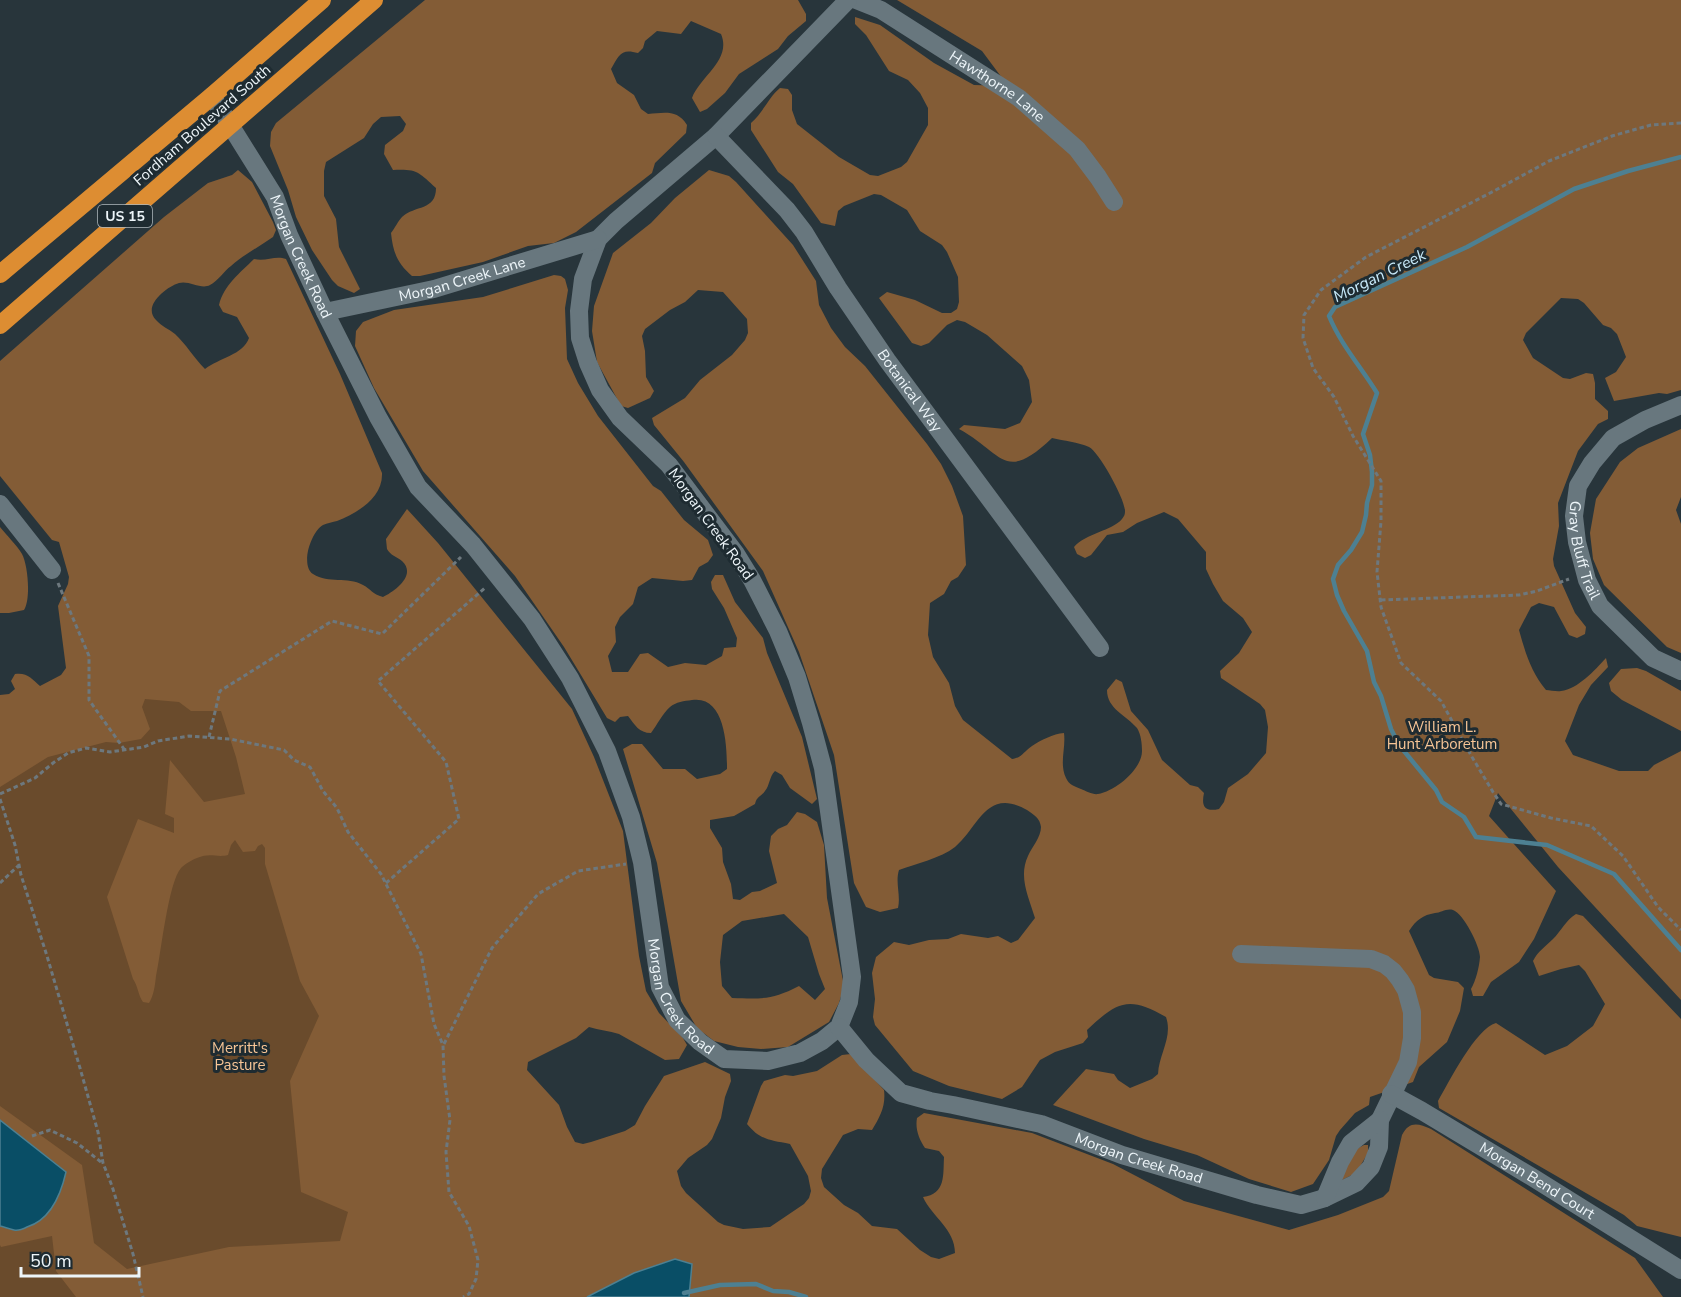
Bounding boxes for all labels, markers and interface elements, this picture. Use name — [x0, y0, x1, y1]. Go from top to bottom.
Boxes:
street label: Hawthorne Lane — [945, 46, 1049, 126]
street label: Fordham Boulevard South — [129, 60, 275, 190]
street label: Morgan Creek Road — [265, 192, 337, 322]
road number: US 15 — [98, 205, 152, 227]
water label: Morgan Creek — [1329, 244, 1430, 308]
street label: Morgan Creek Lane — [397, 252, 528, 306]
street label: Botanical Way — [873, 345, 947, 436]
street label: Morgan Creek Road — [664, 464, 758, 584]
street label: Gray Bluff Trail — [1564, 500, 1605, 603]
park label: William L. Hunt Arboretum — [1387, 717, 1497, 754]
street label: Morgan Creek Road — [643, 937, 718, 1059]
park label: Merritt's Pasture — [212, 1038, 268, 1075]
street label: Morgan Creek Road — [1072, 1128, 1205, 1188]
street label: Morgan Bend Court — [1476, 1138, 1599, 1224]
scale bar — [21, 1240, 140, 1278]
text: 50 m — [30, 1249, 72, 1273]

